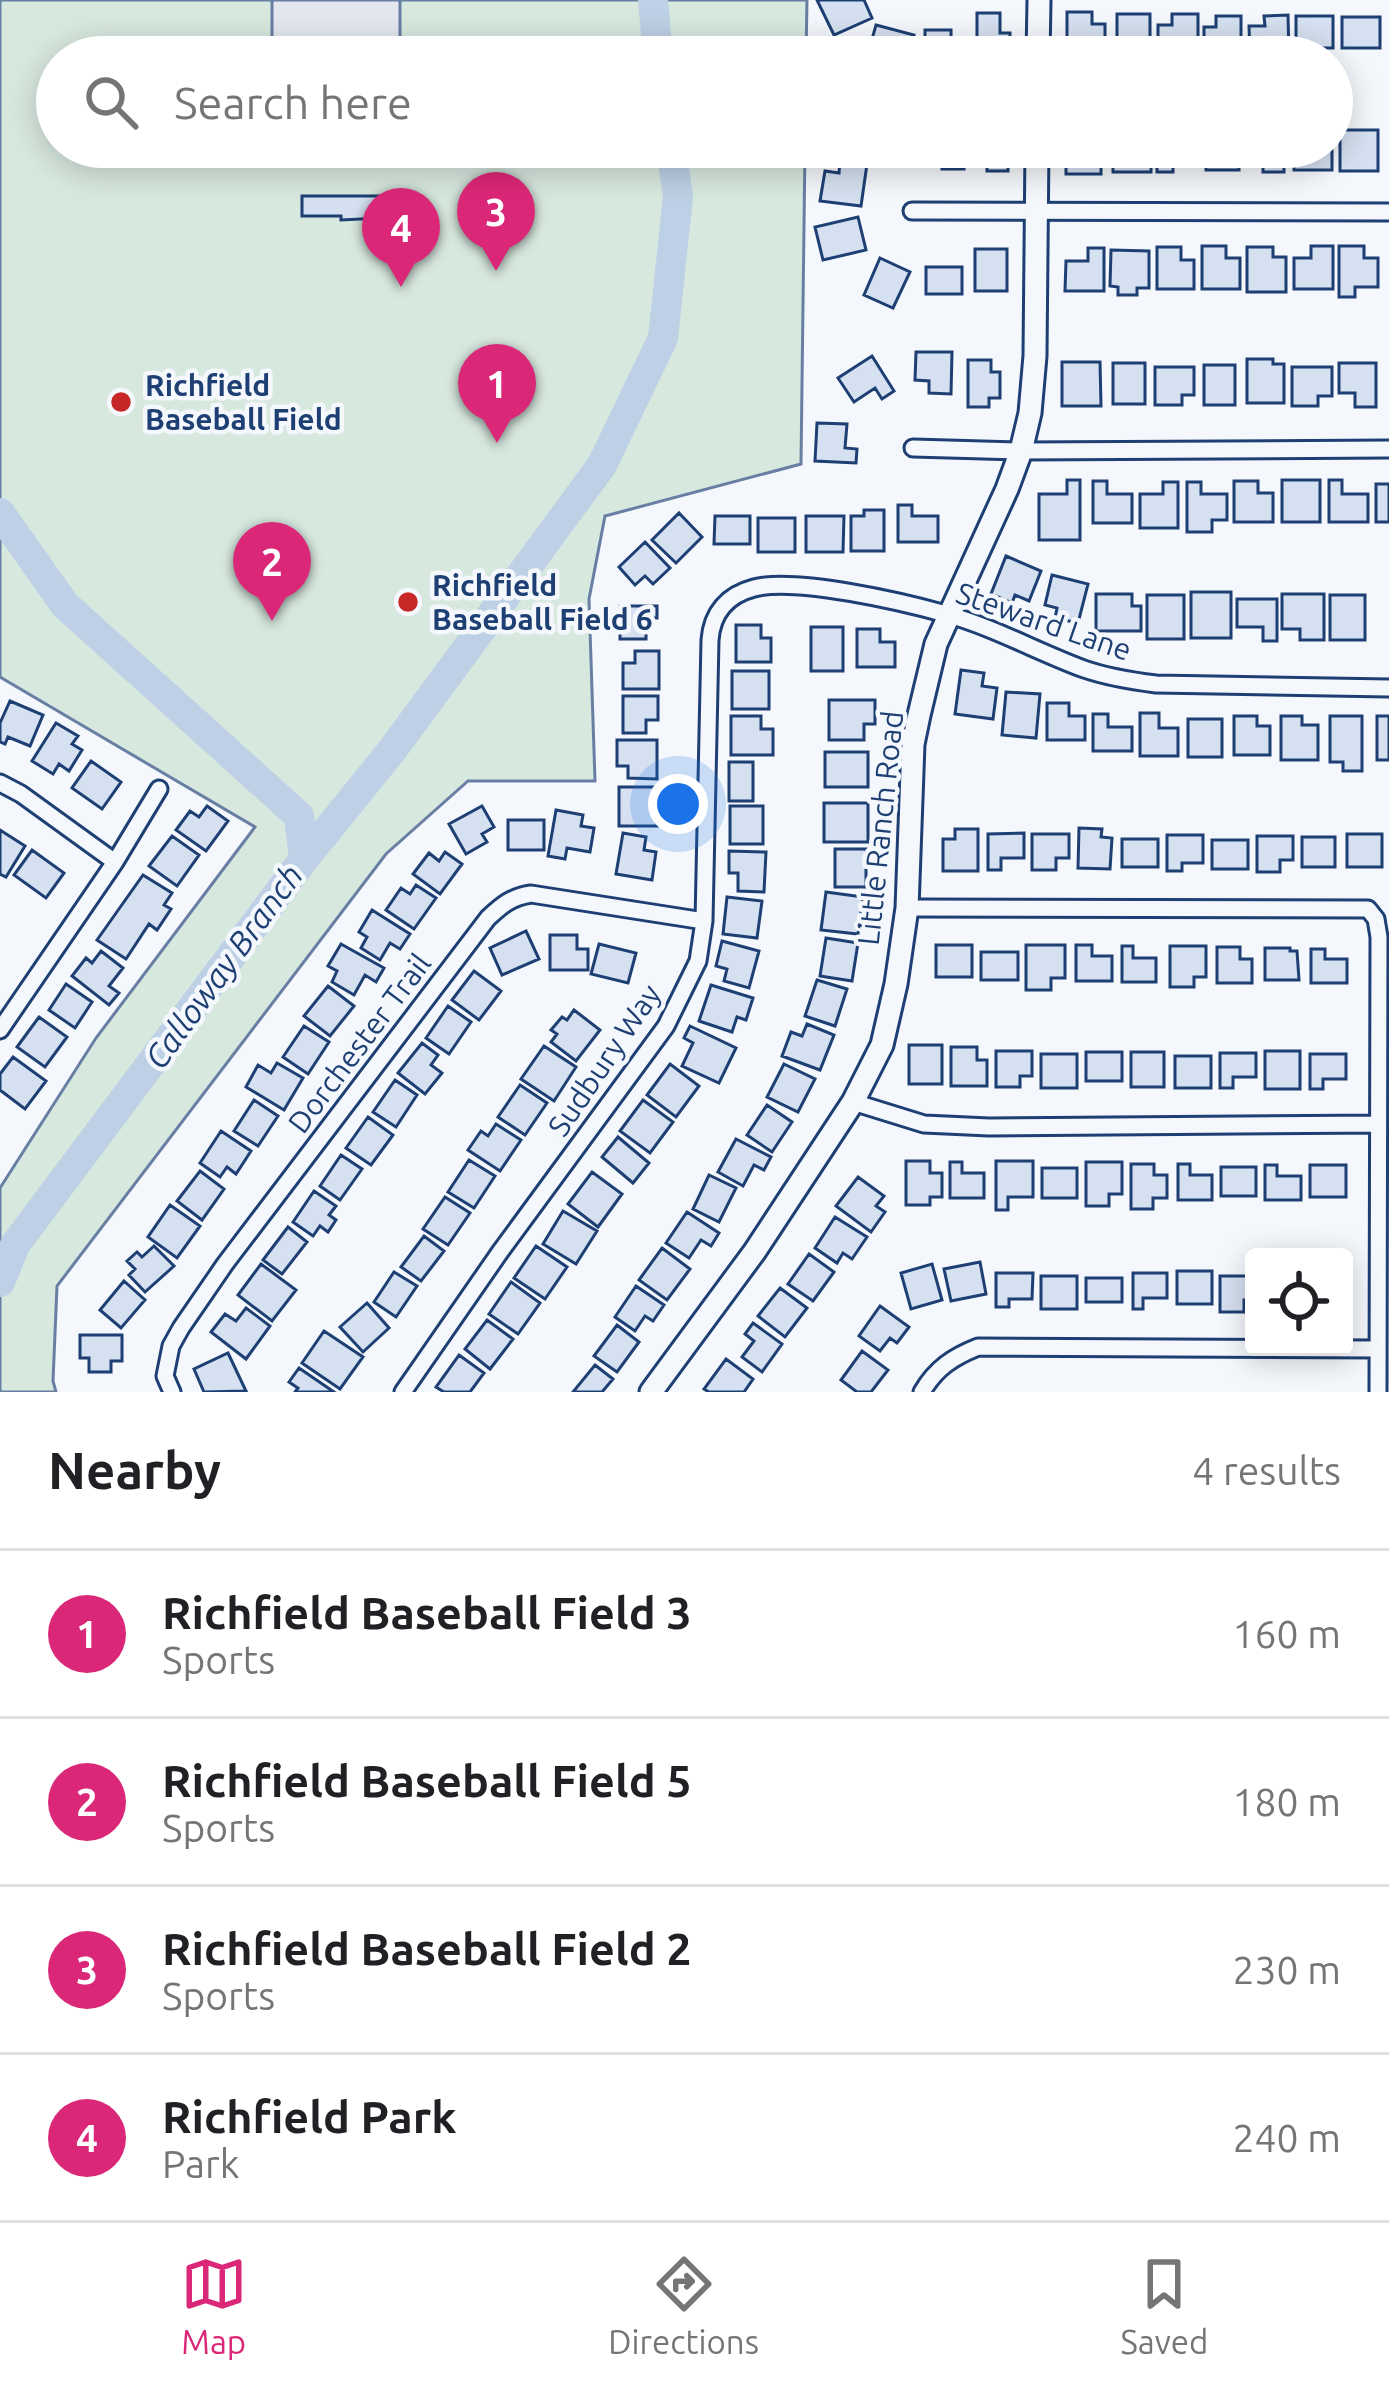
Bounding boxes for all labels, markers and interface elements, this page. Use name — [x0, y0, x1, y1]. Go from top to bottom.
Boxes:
search box — [36, 36, 1353, 168]
icon: search — [78, 69, 144, 135]
text: Search here — [174, 77, 412, 128]
pin: 3 — [457, 172, 535, 271]
pin: 4 — [362, 188, 440, 287]
pin: 1 — [458, 344, 536, 443]
place label: Richfield Baseball Field — [145, 368, 342, 436]
marker: Richfield Baseball Field — [108, 389, 134, 415]
pin: 2 — [233, 522, 311, 621]
place label: Richfield Baseball Field 6 — [432, 568, 653, 636]
street label: Steward Lane — [952, 575, 1136, 667]
marker: Richfield Baseball Field 6 — [395, 589, 421, 615]
street label: Little Ranch Road — [851, 709, 909, 947]
your location — [648, 774, 708, 834]
water label: Calloway Branch — [137, 857, 309, 1075]
street label: Dorchester Trail — [281, 947, 437, 1139]
street label: Sudbury Way — [541, 978, 667, 1142]
map controls — [1245, 1248, 1353, 1356]
button: locate — [1245, 1248, 1353, 1356]
text: Nearby — [48, 1441, 221, 1499]
text: 4 results — [1192, 1449, 1341, 1492]
text: Richfield Baseball Field 3 — [162, 1587, 692, 1638]
text: 1 — [76, 1612, 98, 1655]
text: 160 m — [1232, 1612, 1341, 1655]
text: Sports — [162, 1638, 275, 1681]
text: Richfield Baseball Field 5 — [162, 1755, 692, 1806]
text: 2 — [76, 1780, 98, 1823]
text: 180 m — [1232, 1780, 1341, 1823]
text: Sports — [162, 1806, 275, 1849]
text: Richfield Baseball Field 2 — [162, 1923, 692, 1974]
text: 3 — [76, 1948, 98, 1991]
text: 230 m — [1232, 1948, 1341, 1991]
text: Sports — [162, 1974, 275, 2017]
text: Richfield Park — [162, 2091, 456, 2142]
text: 4 — [76, 2116, 98, 2159]
text: 240 m — [1232, 2116, 1341, 2159]
text: Park — [162, 2142, 240, 2185]
tab: Map — [181, 2251, 247, 2360]
tab: Directions — [608, 2251, 759, 2360]
tab: Saved — [1120, 2251, 1208, 2360]

